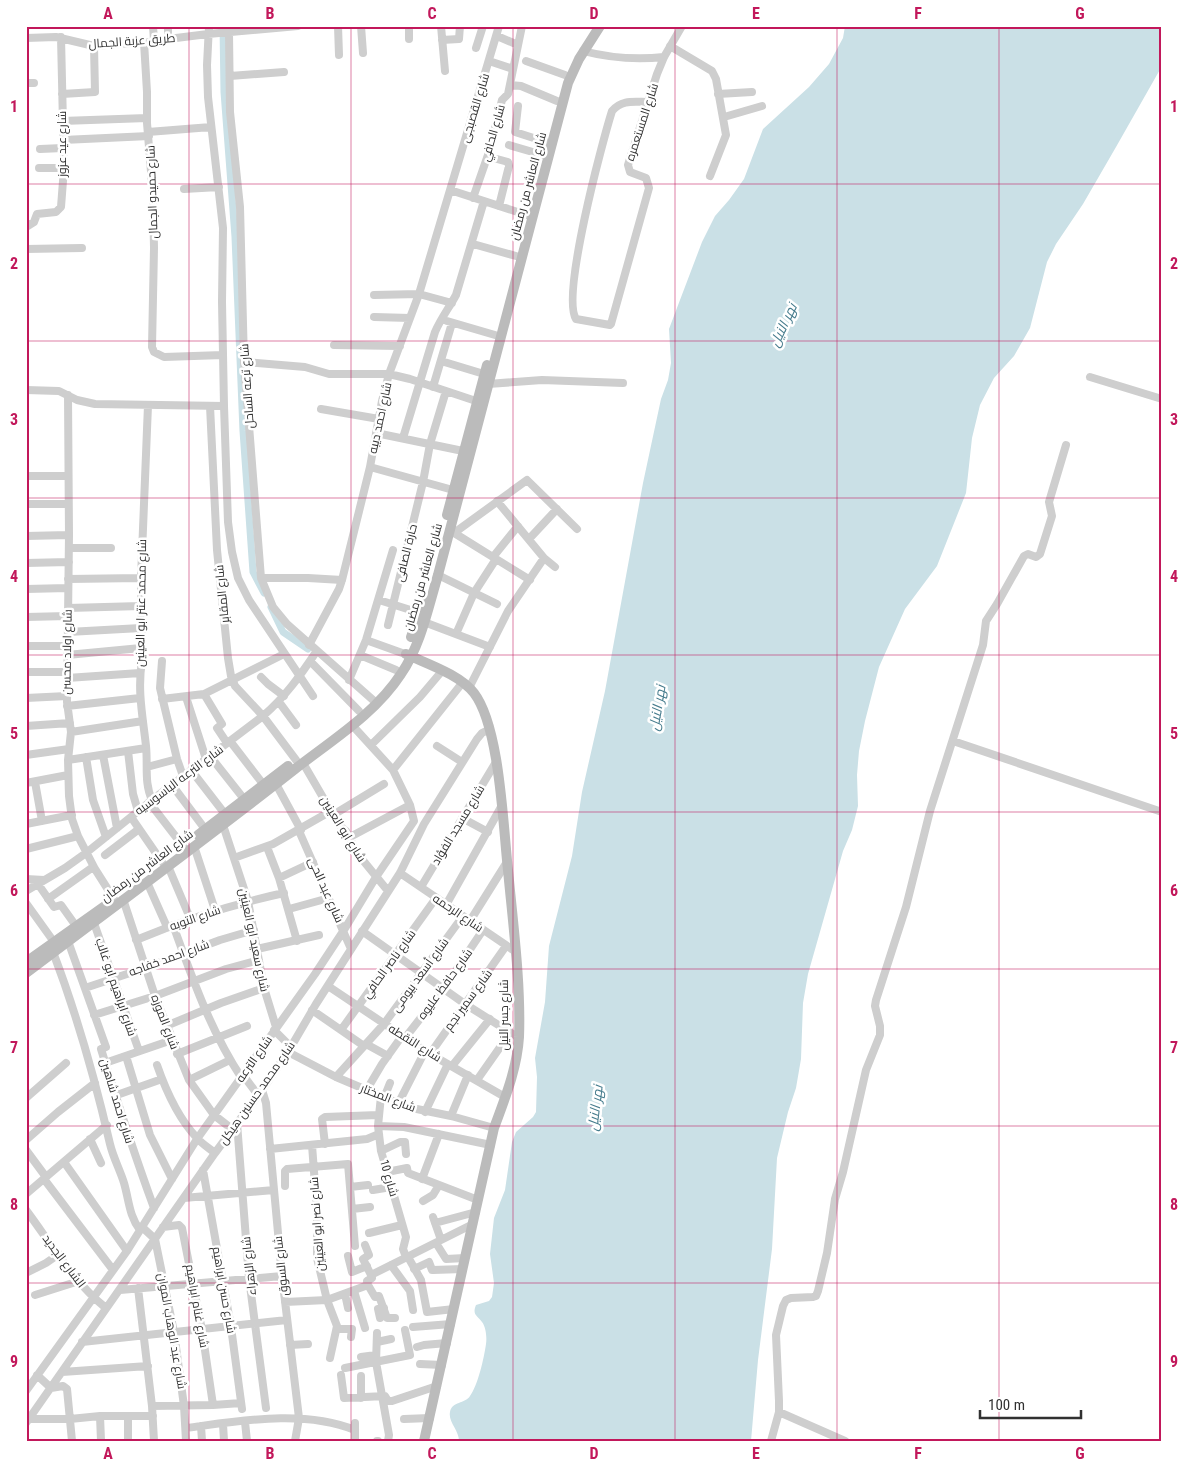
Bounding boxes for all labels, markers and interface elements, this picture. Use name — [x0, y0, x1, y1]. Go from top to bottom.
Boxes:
text: A — [103, 4, 113, 23]
text: B — [266, 4, 275, 23]
text: C — [427, 4, 437, 23]
text: D — [589, 4, 599, 23]
text: E — [752, 4, 760, 23]
text: F — [914, 4, 922, 23]
text: G — [1075, 4, 1085, 23]
street label: طريق عزبة الجمال — [88, 31, 176, 51]
street label: شارع القصبجى — [458, 72, 493, 145]
street label: شارع المستعمره — [623, 81, 662, 163]
text: 1 — [10, 97, 18, 116]
text: 1 — [1170, 97, 1178, 116]
street label: شارع الحافي — [478, 103, 511, 164]
street label: شارع عيد عزوز — [55, 111, 70, 178]
street label: شارع العاشر من رمضان — [507, 130, 550, 242]
street label: شارع حميدو الجمال — [143, 145, 162, 239]
text: 2 — [10, 254, 18, 273]
text: 2 — [1170, 254, 1178, 273]
water label: نهر النيل — [766, 300, 801, 350]
street label: شارع ترعه الساحل — [237, 343, 258, 429]
street label: شارع احمد ديبه — [366, 381, 395, 455]
text: 3 — [10, 410, 18, 429]
text: 3 — [1170, 410, 1178, 429]
street label: شارع العاشر من رمضان — [401, 522, 446, 633]
street label: حارة الصافى — [392, 523, 420, 583]
street label: شارع محمد عنتر ابو العينين — [133, 539, 150, 667]
street label: شارع المقابر — [212, 564, 233, 625]
text: 4 — [10, 567, 18, 586]
text: 4 — [1170, 567, 1178, 586]
street label: شارع اولاد محسن — [59, 609, 76, 695]
water label: نهر النيل — [646, 683, 670, 732]
text: 5 — [10, 724, 18, 743]
text: 5 — [1170, 724, 1178, 743]
street label: شارع الترعه الباسوسيه — [132, 742, 227, 819]
street label: شارع مسجد الفؤاد — [429, 783, 488, 868]
street label: شارع ابو العينين — [316, 793, 369, 865]
street label: شارع العاشر من رمضان — [98, 827, 196, 906]
street label: شارع عبد الحى — [304, 855, 347, 925]
text: 6 — [10, 881, 18, 900]
text: 6 — [1170, 881, 1178, 900]
street label: شارع سعيد ابو العينين — [235, 887, 272, 993]
street label: شارع الرحمه — [430, 891, 486, 936]
street label: شارع التوبه — [168, 903, 223, 934]
street label: شارع ناصر الحافي — [359, 927, 421, 1003]
street label: شارع أسعد بيومى — [388, 935, 452, 1015]
street label: شارع ابراهيم ابو غالب — [92, 936, 139, 1038]
street label: شارع احمد خفاجه — [127, 937, 212, 980]
street label: شارع حافظ عليوه — [415, 946, 476, 1023]
street label: شارع سمير نجم — [441, 967, 496, 1034]
street label: شارع جسر النيل — [497, 979, 512, 1051]
street label: شارع الموزه — [147, 993, 182, 1052]
street label: شارع النقطه — [385, 1021, 444, 1066]
street label: شارع الترعه — [233, 1033, 276, 1086]
text: 7 — [10, 1038, 18, 1057]
text: 7 — [1170, 1038, 1178, 1057]
street label: شارع محمد حسنين هيكل — [216, 1039, 299, 1148]
street label: شارع احمد شاهين — [96, 1057, 137, 1146]
street label: شارع المختار — [357, 1081, 418, 1116]
water label: نهر النيل — [584, 1083, 607, 1132]
street label: شارع 10 — [376, 1158, 401, 1198]
street label: شارع نصر ابو العينين — [307, 1176, 328, 1272]
text: 8 — [10, 1195, 18, 1214]
text: 8 — [1170, 1195, 1178, 1214]
street label: الشارع الجديد — [39, 1232, 88, 1291]
street label: شارع السوق — [271, 1235, 292, 1297]
street label: شارع الزهراء — [239, 1236, 260, 1296]
street label: شارع حسن ابراهيم — [208, 1245, 239, 1335]
street label: شارع غنام ابراهيم — [182, 1263, 211, 1349]
street label: شارع عبد الوهاب الموان — [154, 1272, 189, 1390]
text: 9 — [10, 1352, 18, 1371]
text: 9 — [1170, 1352, 1178, 1371]
scale bar — [980, 1387, 1082, 1419]
text: 100 m — [988, 1396, 1025, 1414]
text: A — [103, 1444, 113, 1463]
text: B — [266, 1444, 275, 1463]
text: C — [427, 1444, 437, 1463]
text: D — [589, 1444, 599, 1463]
text: E — [752, 1444, 760, 1463]
text: F — [914, 1444, 922, 1463]
text: G — [1075, 1444, 1085, 1463]

